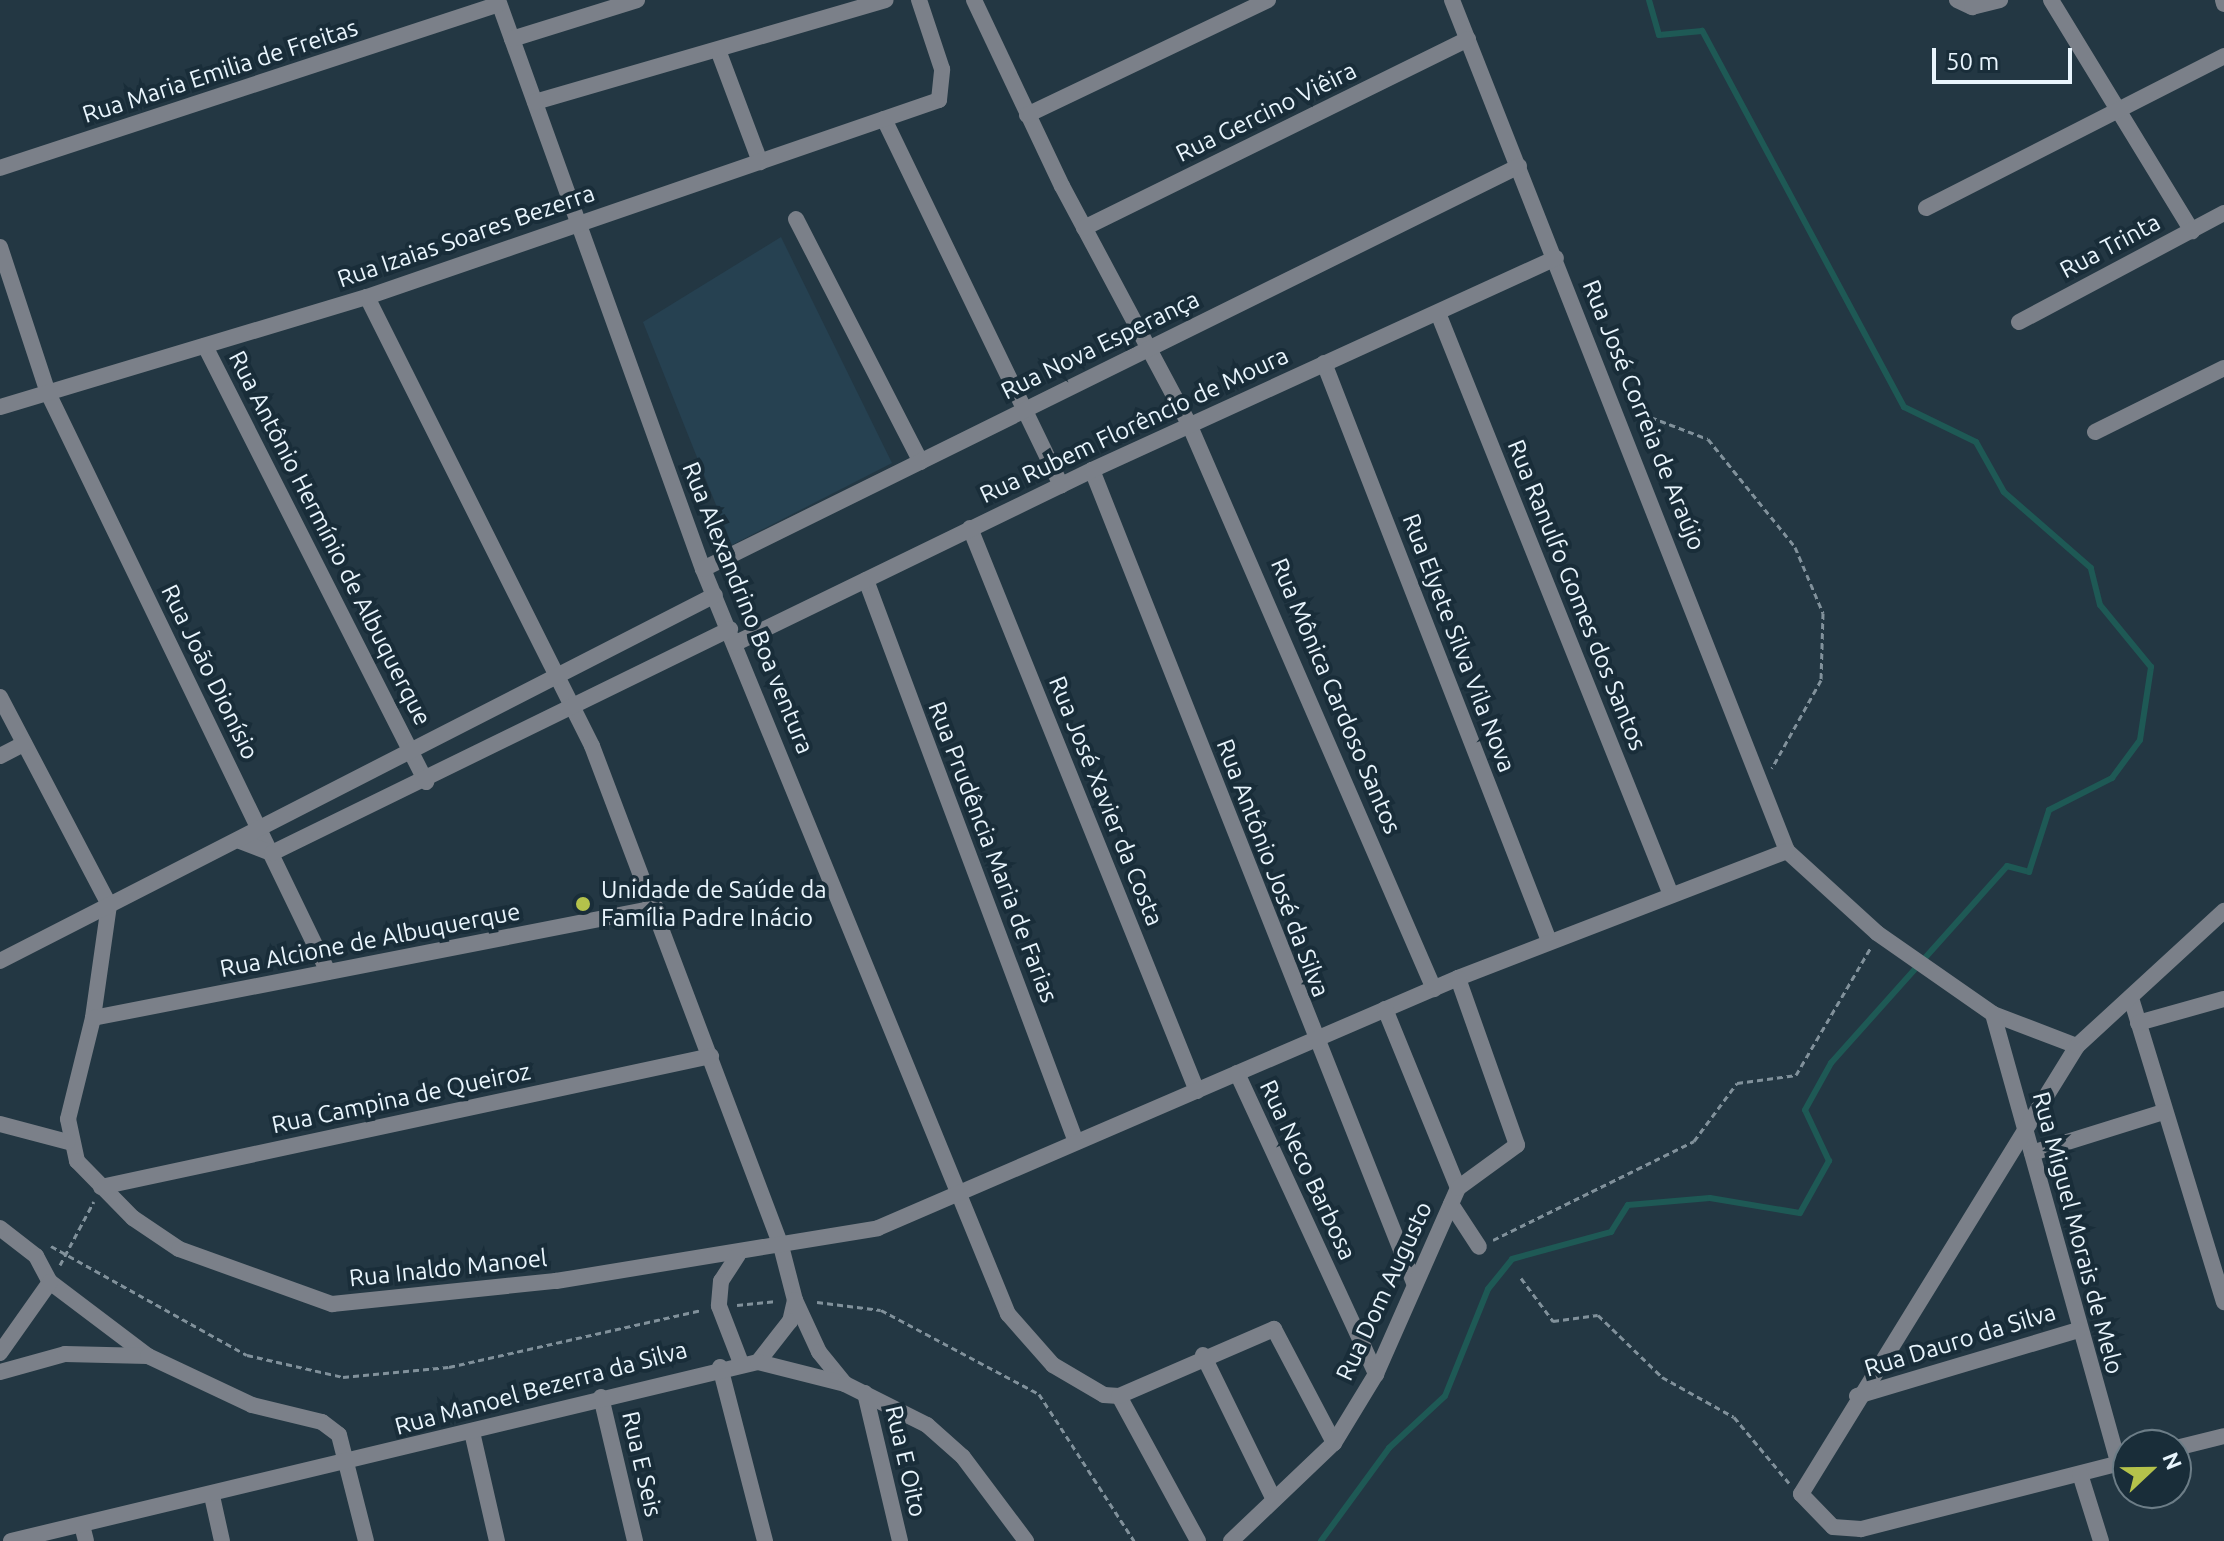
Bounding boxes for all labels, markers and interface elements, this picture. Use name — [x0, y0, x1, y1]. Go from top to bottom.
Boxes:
street label: Rua Maria Emilia de Freitas — [79, 13, 361, 129]
scale bar — [1936, 32, 2076, 82]
text: 50 m — [1946, 48, 1999, 75]
street label: Rua Gercino Viêira — [1171, 56, 1361, 168]
street label: Rua Izaias Soares Bezerra — [334, 178, 598, 294]
street label: Rua Trinta — [2055, 208, 2165, 284]
street label: Rua José Correia de Araújo — [1577, 276, 1711, 554]
street label: Rua Nova Esperança — [996, 285, 1204, 405]
street label: Rua Rubem Florêncio de Moura — [975, 341, 1293, 509]
street label: Rua Antônio Hermínio de Albuquerque — [223, 346, 437, 730]
street label: Rua Ranulfo Gomes dos Santos — [1501, 436, 1653, 754]
street label: Rua Alexandrino Boa ventura — [676, 458, 820, 758]
street label: Rua Elyete Silva Vila Nova — [1396, 510, 1522, 776]
street label: Rua Mônica Cardoso Santos — [1265, 554, 1407, 838]
street label: Rua João Dionísio — [155, 580, 265, 764]
street label: Rua José Xavier da Costa — [1043, 672, 1169, 930]
street label: Rua Prudência Maria de Farias — [922, 698, 1064, 1006]
street label: Rua Antônio José da Silva — [1210, 735, 1336, 1001]
place label: Unidade de Saúde da Família Padre Inácio — [601, 876, 827, 932]
marker: Unidade de Saúde da Família Padre Inácio — [572, 893, 594, 915]
street label: Rua Alcione de Albuquerque — [217, 897, 523, 983]
street label: Rua Campina de Queiroz — [269, 1056, 533, 1140]
street label: Rua Neco Barbosa — [1254, 1076, 1362, 1264]
street label: Rua Miguel Morais de Melo — [2026, 1089, 2130, 1377]
street label: Rua Dom Augusto — [1330, 1197, 1438, 1385]
street label: Rua Inaldo Manoel — [348, 1243, 548, 1293]
street label: Rua Dauro da Silva — [1861, 1297, 2059, 1383]
street label: Rua Manoel Bezerra da Silva — [392, 1335, 690, 1441]
street label: Rua E Oito — [879, 1403, 933, 1519]
street label: Rua E Seis — [616, 1408, 668, 1520]
north arrow — [2112, 1429, 2192, 1509]
text: N — [2158, 1448, 2188, 1473]

